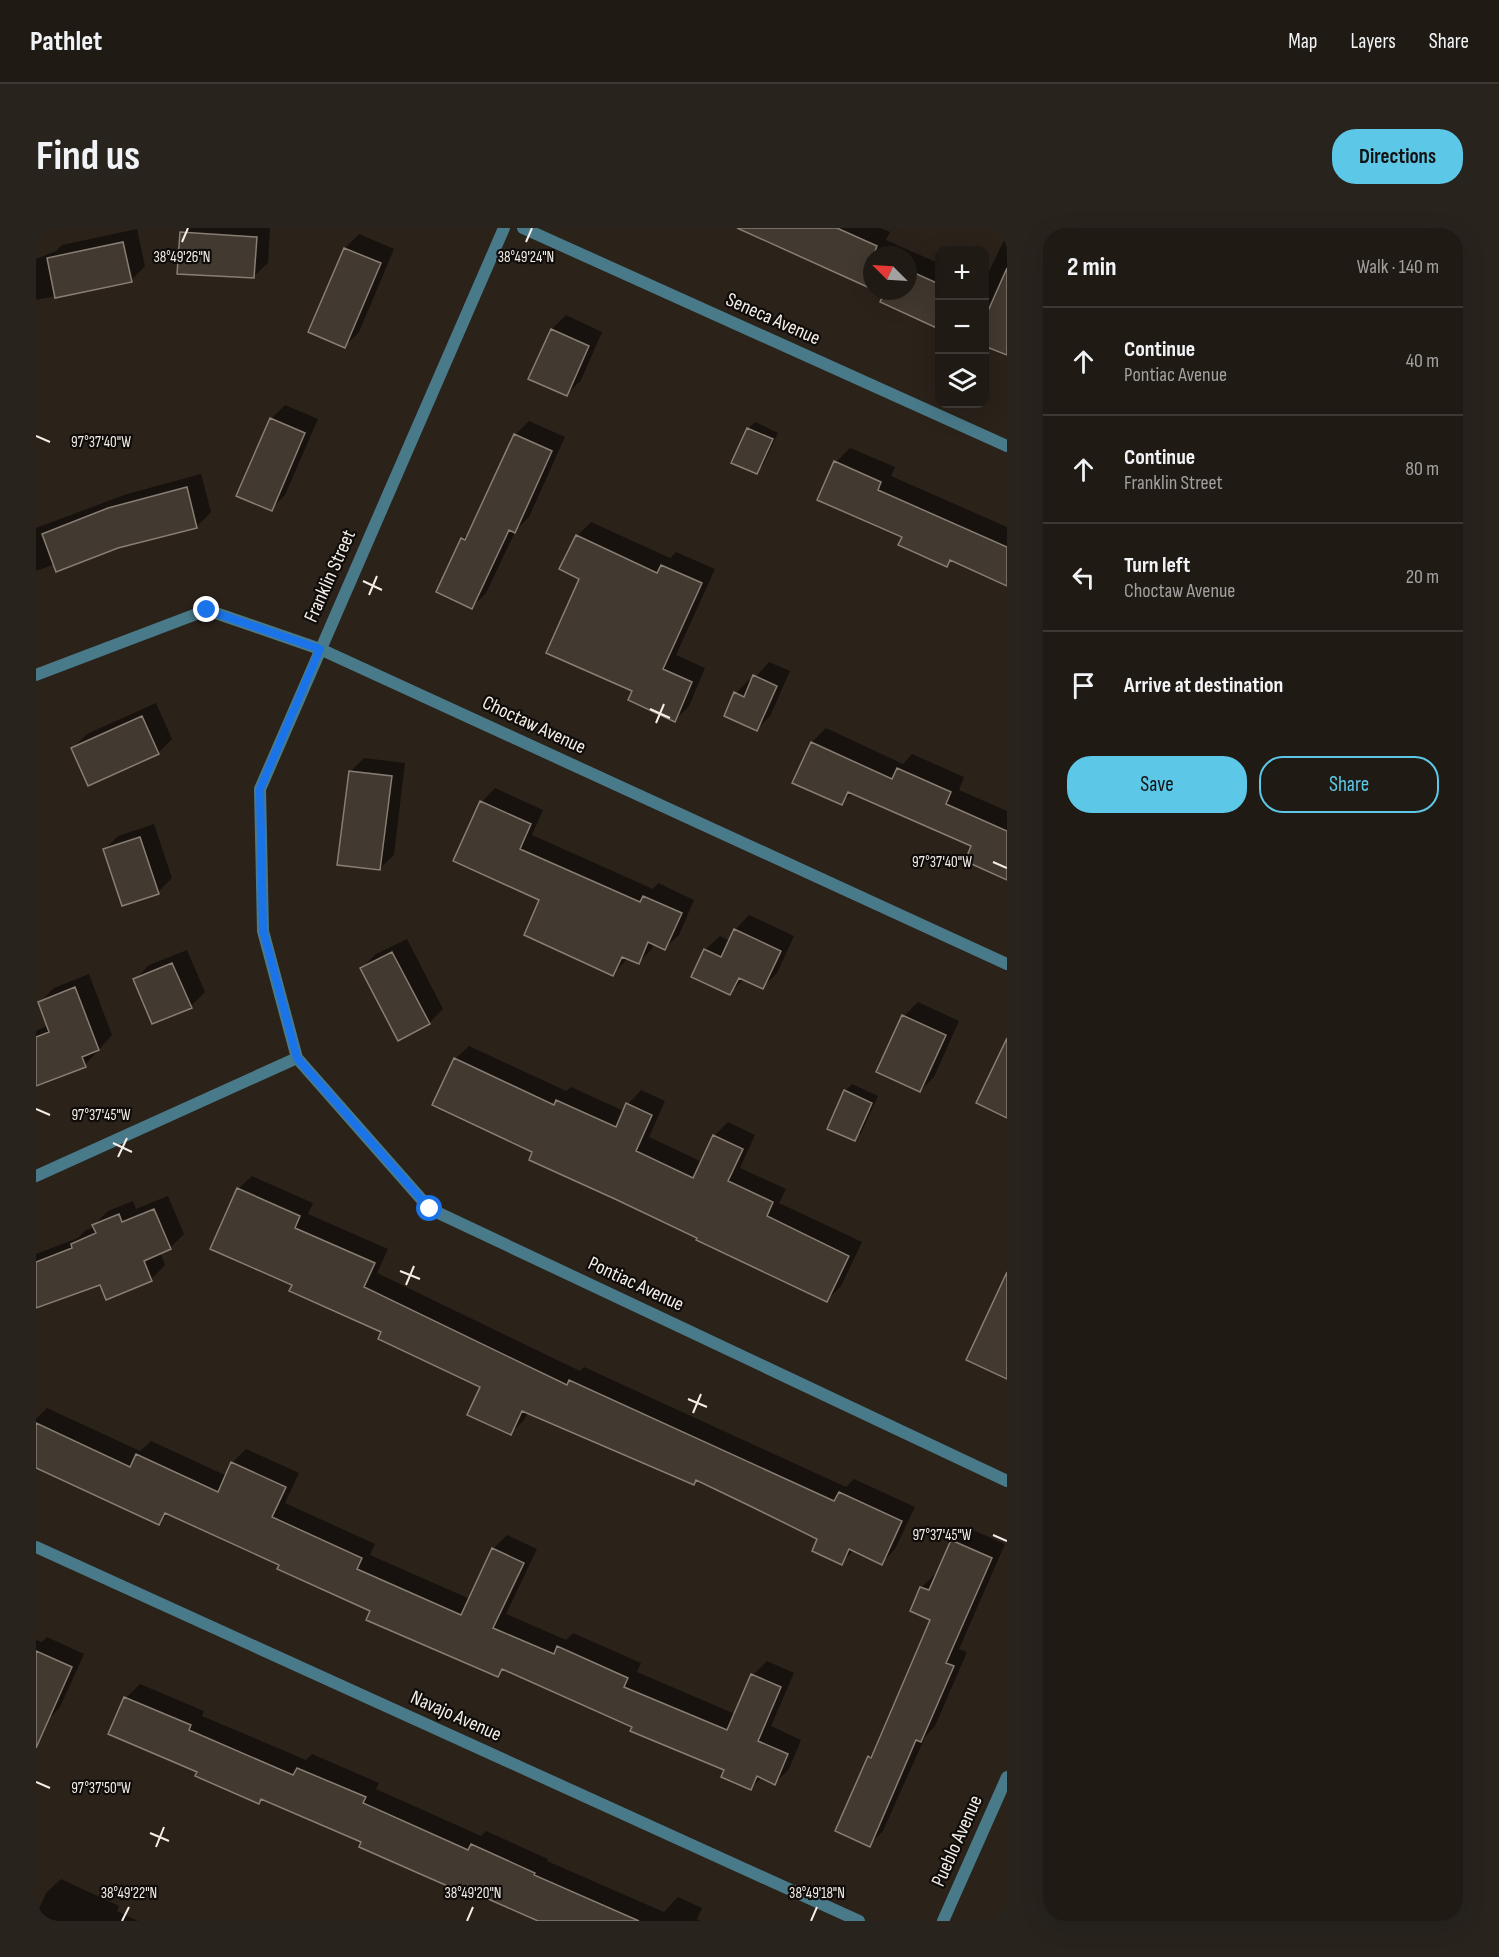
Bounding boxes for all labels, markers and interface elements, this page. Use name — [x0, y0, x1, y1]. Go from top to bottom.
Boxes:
text: Pathlet — [30, 25, 102, 58]
text: Map — [1288, 29, 1317, 54]
text: Layers — [1350, 29, 1396, 54]
text: Share — [1429, 29, 1469, 54]
button: Directions — [1332, 129, 1463, 184]
text: Find us — [36, 131, 140, 182]
north arrow — [863, 246, 917, 300]
map controls — [935, 246, 989, 408]
button: + — [935, 246, 989, 300]
text: 38°49'26"N — [154, 248, 210, 267]
text: 38°49'24"N — [498, 248, 554, 267]
text: 2 min — [1067, 252, 1117, 283]
text: Walk · 140 m — [1357, 255, 1439, 279]
street label: Seneca Avenue — [722, 288, 824, 350]
button: − — [935, 300, 989, 354]
text: Continue — [1124, 336, 1195, 363]
icon: ahead — [1067, 345, 1100, 378]
text: 40 m — [1406, 349, 1439, 373]
button: layers — [935, 354, 989, 408]
text: Pontiac Avenue — [1124, 363, 1227, 387]
text: 97°37'40"W — [71, 433, 131, 452]
text: Continue — [1124, 444, 1195, 471]
icon: ahead — [1067, 453, 1100, 486]
text: 80 m — [1405, 457, 1439, 481]
text: Franklin Street — [1124, 471, 1223, 495]
street label: Franklin Street — [299, 526, 361, 626]
text: Turn left — [1124, 552, 1190, 579]
icon: left — [1067, 561, 1100, 594]
text: 20 m — [1406, 565, 1439, 589]
text: Choctaw Avenue — [1124, 579, 1235, 603]
route end — [193, 596, 219, 622]
icon: arrive — [1067, 669, 1100, 702]
text: Arrive at destination — [1124, 672, 1283, 699]
street label: Choctaw Avenue — [478, 691, 590, 759]
button: Save — [1067, 756, 1247, 813]
button: Share — [1259, 756, 1439, 813]
text: 97°37'40"W — [912, 853, 972, 872]
text: 97°37'45"W — [71, 1106, 131, 1125]
route start — [416, 1195, 442, 1221]
street label: Pontiac Avenue — [584, 1251, 688, 1317]
text: 97°37'45"W — [912, 1526, 972, 1545]
street label: Navajo Avenue — [407, 1685, 505, 1747]
text: 97°37'50"W — [71, 1779, 131, 1798]
street label: Pueblo Avenue — [926, 1792, 988, 1890]
text: 38°49'22"N — [101, 1884, 157, 1903]
text: 38°49'20"N — [445, 1884, 501, 1903]
text: 38°49'18"N — [789, 1884, 845, 1903]

